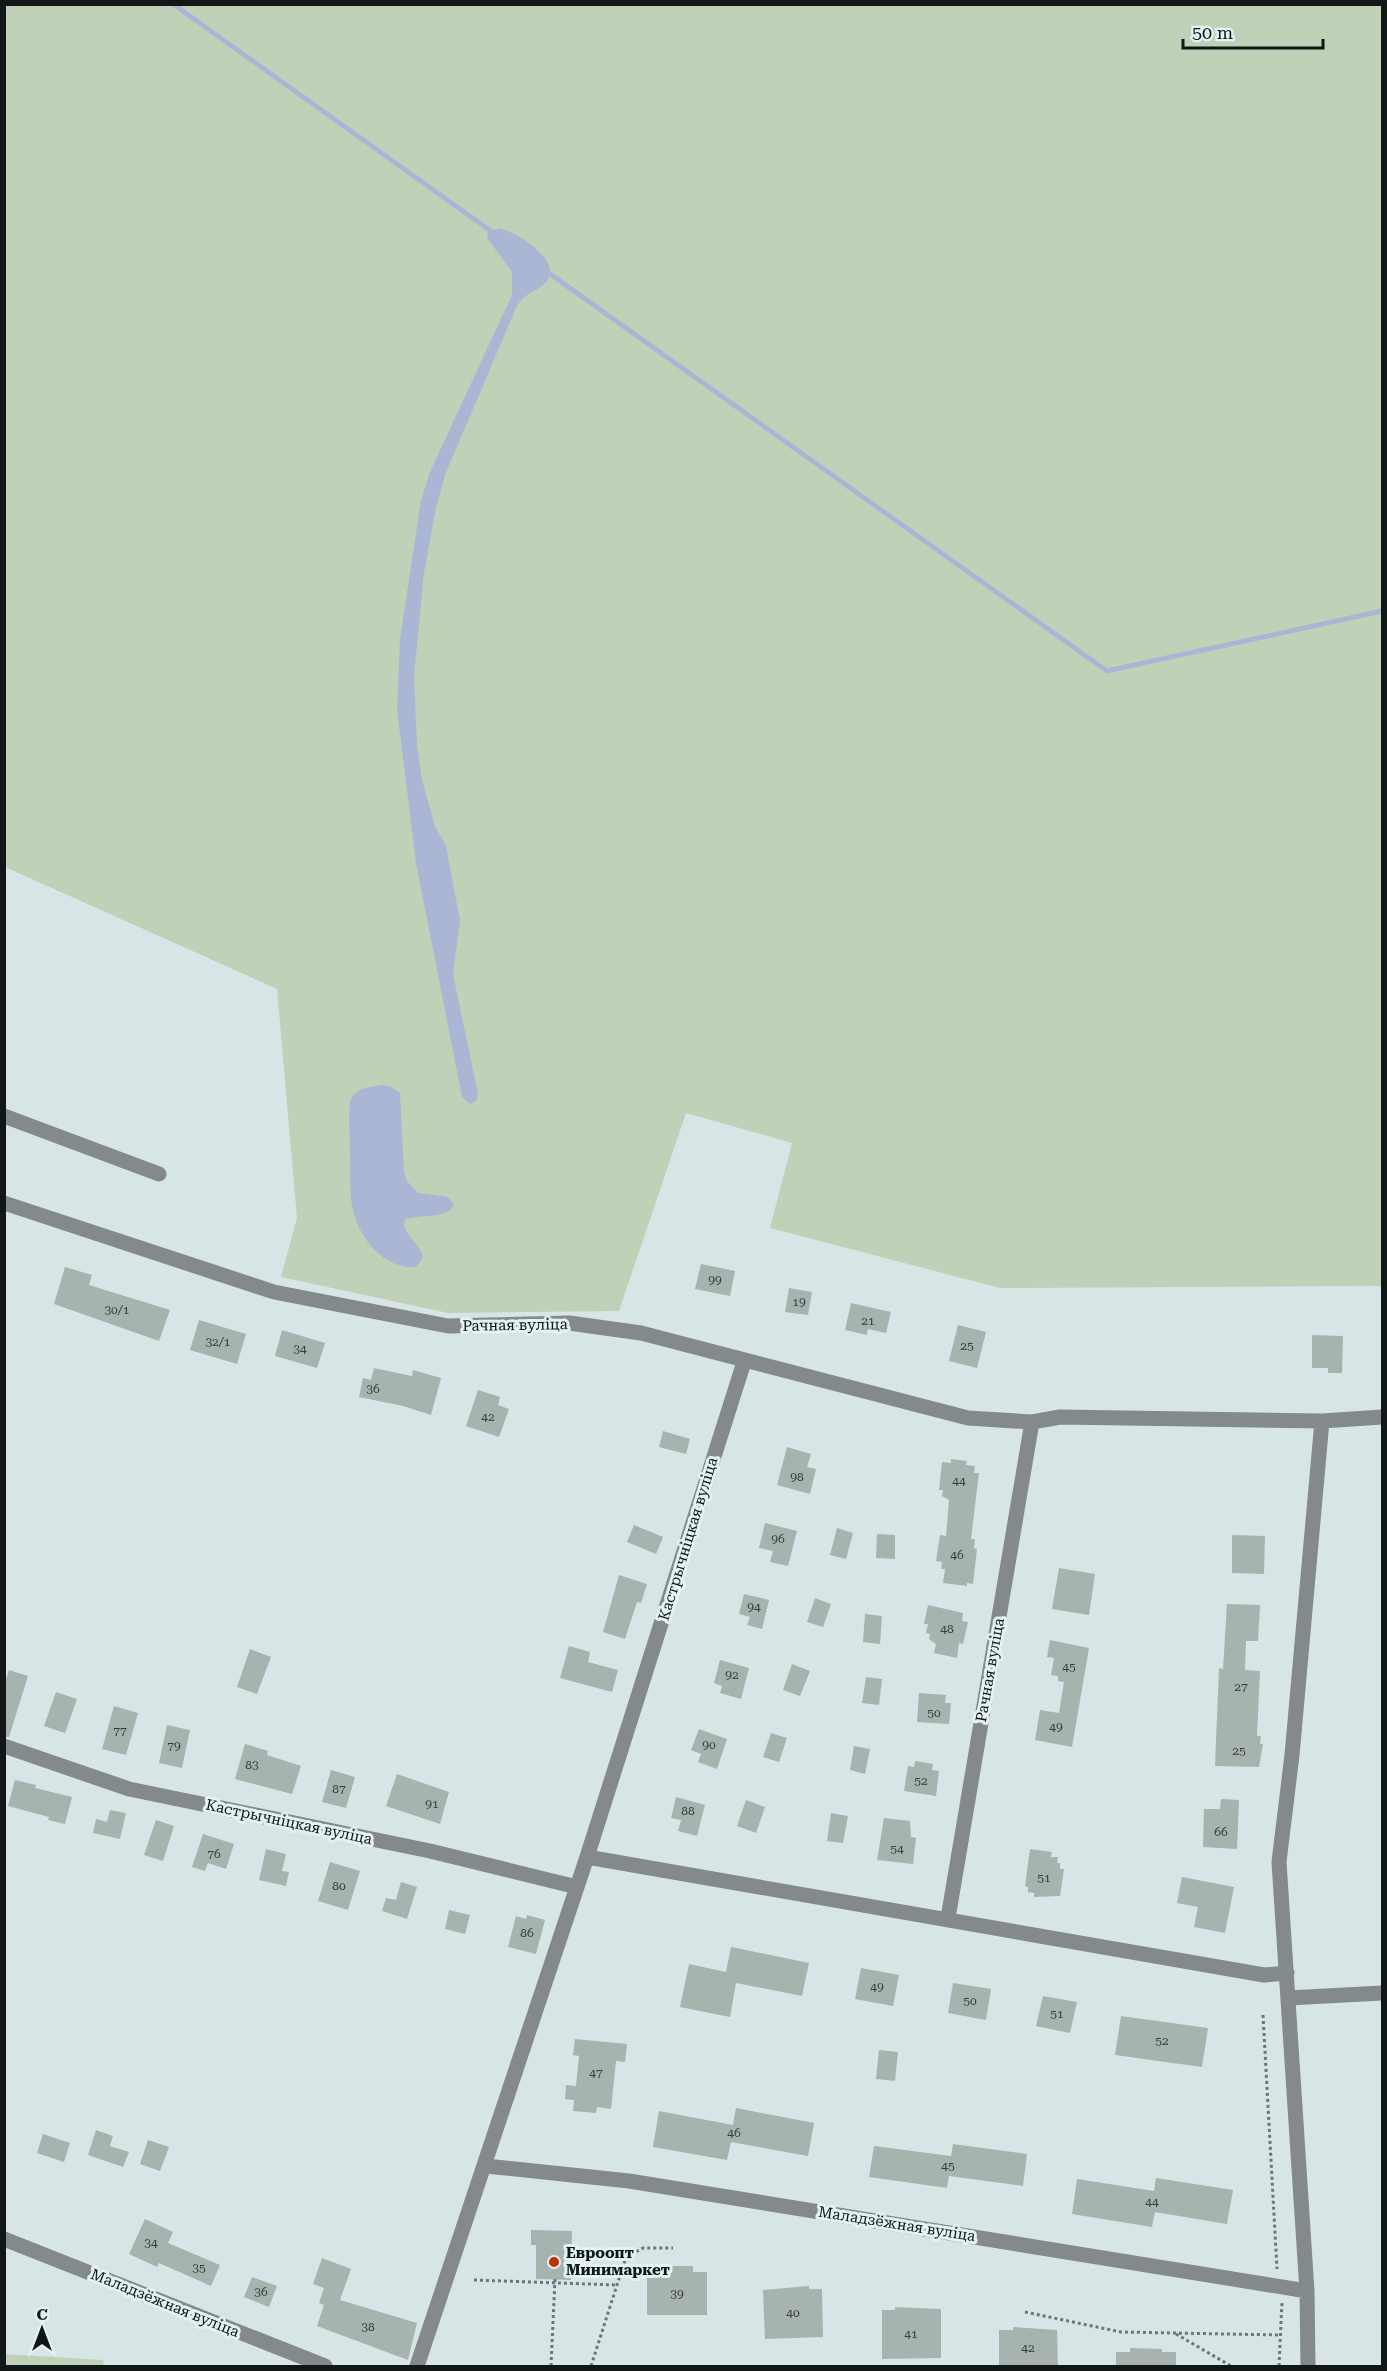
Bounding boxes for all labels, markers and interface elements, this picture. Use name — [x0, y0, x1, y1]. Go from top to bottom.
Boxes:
scale bar — [1183, 12, 1322, 50]
text: 50 m — [1192, 22, 1233, 43]
house number: 99 — [708, 1273, 722, 1287]
house number: 19 — [792, 1295, 806, 1309]
house number: 30/1 — [104, 1303, 130, 1317]
house number: 21 — [861, 1314, 875, 1328]
street label: Рачная вуліца — [462, 1315, 568, 1335]
house number: 32/1 — [205, 1335, 231, 1349]
house number: 25 — [960, 1339, 974, 1353]
house number: 34 — [293, 1342, 307, 1356]
house number: 36 — [366, 1382, 380, 1396]
house number: 42 — [481, 1410, 495, 1424]
street label: Кастрычніцкая вуліца — [655, 1455, 721, 1623]
house number: 98 — [790, 1470, 804, 1484]
house number: 44 — [952, 1474, 966, 1488]
house number: 96 — [771, 1532, 785, 1546]
house number: 46 — [950, 1548, 964, 1562]
house number: 94 — [747, 1600, 761, 1614]
street label: Рачная вуліца — [972, 1617, 1008, 1723]
house number: 48 — [940, 1622, 954, 1636]
house number: 45 — [1062, 1660, 1076, 1674]
house number: 92 — [725, 1668, 739, 1682]
house number: 27 — [1234, 1680, 1248, 1694]
house number: 50 — [927, 1706, 941, 1720]
house number: 49 — [1049, 1720, 1063, 1734]
house number: 77 — [113, 1724, 127, 1738]
house number: 90 — [702, 1738, 716, 1752]
house number: 79 — [167, 1739, 181, 1753]
house number: 25 — [1232, 1744, 1246, 1758]
house number: 83 — [245, 1758, 259, 1772]
house number: 52 — [914, 1774, 928, 1788]
house number: 87 — [332, 1782, 346, 1796]
street label: Кастрычніцкая вуліца — [204, 1796, 374, 1848]
house number: 91 — [425, 1797, 439, 1811]
house number: 88 — [681, 1804, 695, 1818]
house number: 66 — [1214, 1825, 1228, 1839]
house number: 54 — [890, 1842, 904, 1856]
house number: 76 — [207, 1847, 221, 1861]
house number: 51 — [1037, 1871, 1051, 1885]
house number: 80 — [332, 1879, 346, 1893]
house number: 86 — [520, 1926, 534, 1940]
house number: 49 — [870, 1980, 884, 1994]
house number: 50 — [963, 1994, 977, 2008]
house number: 51 — [1050, 2007, 1064, 2021]
house number: 52 — [1155, 2034, 1169, 2048]
house number: 47 — [589, 2066, 603, 2080]
house number: 46 — [727, 2126, 741, 2140]
house number: 45 — [941, 2159, 955, 2173]
house number: 44 — [1145, 2195, 1159, 2209]
street label: Маладзёжная вуліца — [817, 2203, 977, 2245]
house number: 34 — [144, 2236, 158, 2250]
place label: Евроопт Минимаркет — [566, 2244, 670, 2279]
marker: Евроопт Минимаркет — [547, 2255, 561, 2269]
house number: 35 — [192, 2261, 206, 2275]
street label: Маладзёжная вуліца — [88, 2265, 242, 2341]
house number: 36 — [254, 2285, 268, 2299]
house number: 39 — [670, 2287, 684, 2301]
north arrow — [12, 2299, 72, 2359]
text: С — [36, 2305, 48, 2324]
house number: 40 — [786, 2306, 800, 2320]
house number: 38 — [361, 2320, 375, 2334]
house number: 41 — [904, 2327, 918, 2341]
house number: 42 — [1021, 2341, 1035, 2355]

